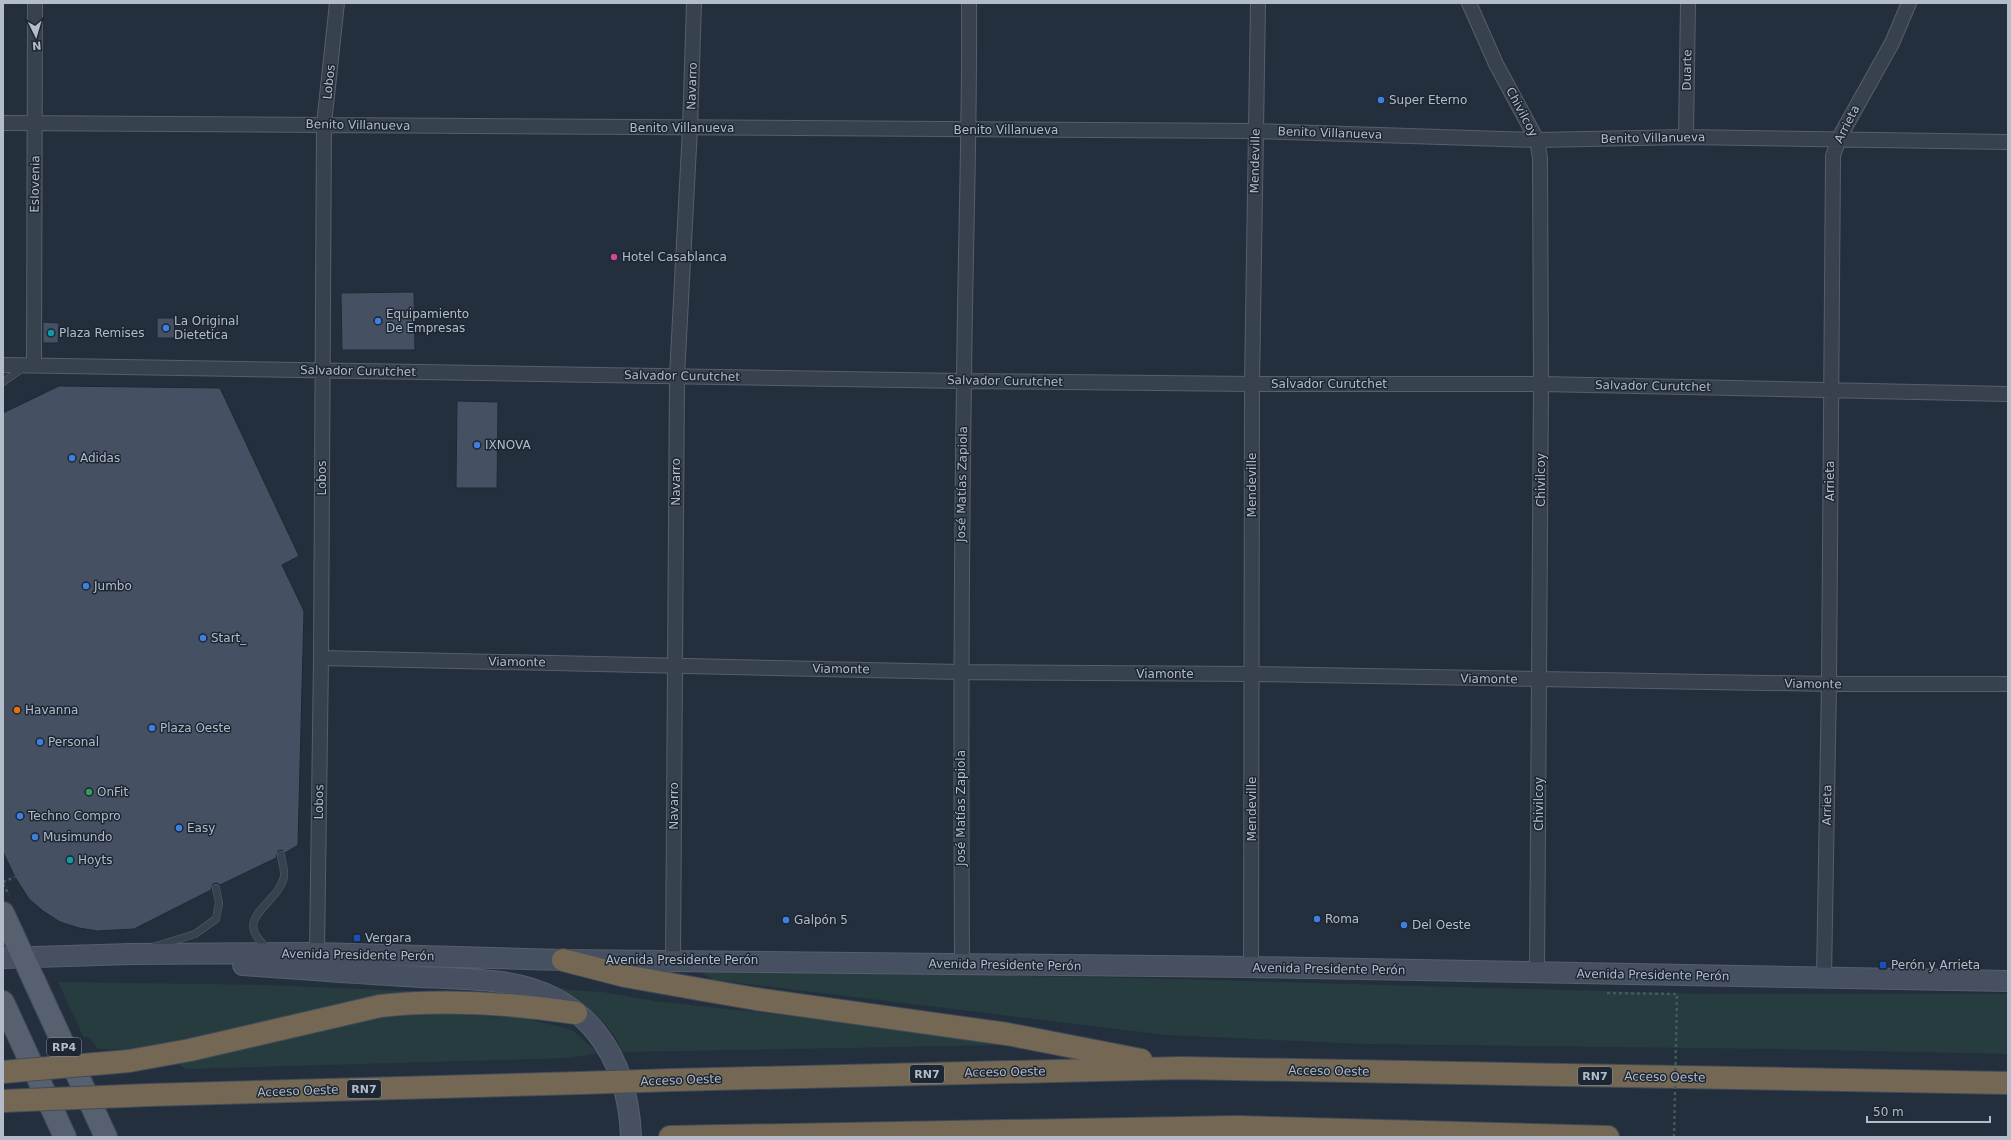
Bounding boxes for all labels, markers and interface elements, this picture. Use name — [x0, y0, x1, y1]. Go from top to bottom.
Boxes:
north arrow — [16, 16, 56, 56]
text: N — [32, 39, 42, 52]
street label: Duarte — [1680, 49, 1694, 91]
street label: Navarro — [684, 62, 700, 110]
street label: Lobos — [320, 64, 338, 100]
street label: Chivilcoy — [1503, 85, 1541, 139]
place label: Super Eterno — [1389, 93, 1467, 107]
marker: Super Eterno — [1376, 95, 1386, 105]
street label: Arrieta — [1832, 103, 1862, 145]
street label: Benito Villanueva — [306, 117, 410, 133]
street label: Benito Villanueva — [630, 121, 734, 135]
street label: Benito Villanueva — [954, 123, 1058, 137]
street label: Benito Villanueva — [1277, 124, 1383, 142]
street label: Mendeville — [1247, 128, 1263, 194]
street label: Benito Villanueva — [1601, 130, 1705, 146]
street label: Eslovenia — [28, 155, 42, 213]
place label: Hotel Casablanca — [622, 250, 727, 264]
marker: Hotel Casablanca — [609, 252, 619, 262]
place label: Equipamiento De Empresas — [386, 307, 469, 335]
place label: La Original Dietetica — [174, 314, 239, 342]
marker: Equipamiento De Empresas — [373, 316, 383, 326]
marker: La Original Dietetica — [161, 323, 171, 333]
place label: Plaza Remises — [59, 326, 144, 340]
marker: Plaza Remises — [46, 328, 56, 338]
street label: Salvador Curutchet — [300, 363, 416, 379]
street label: Salvador Curutchet — [624, 368, 740, 384]
street label: Salvador Curutchet — [947, 373, 1063, 389]
street label: Salvador Curutchet — [1271, 377, 1387, 391]
street label: Salvador Curutchet — [1595, 378, 1711, 394]
street label: José Matías Zapiola — [954, 426, 970, 543]
place label: IXNOVA — [485, 438, 531, 452]
marker: IXNOVA — [472, 440, 482, 450]
place label: Adidas — [80, 451, 120, 465]
marker: Adidas — [67, 453, 77, 463]
street label: Mendeville — [1245, 453, 1259, 517]
street label: Chivilcoy — [1534, 453, 1548, 507]
street label: Navarro — [669, 458, 683, 506]
street label: Lobos — [315, 460, 329, 496]
street label: Arrieta — [1823, 461, 1837, 501]
place label: Jumbo — [93, 579, 132, 593]
marker: Jumbo — [81, 581, 91, 591]
place label: Start_ — [211, 631, 247, 645]
marker: Start_ — [198, 633, 208, 643]
street label: Viamonte — [488, 655, 546, 669]
street label: Viamonte — [812, 662, 870, 676]
street label: Viamonte — [1136, 667, 1194, 681]
street label: Viamonte — [1460, 672, 1518, 686]
street label: Viamonte — [1784, 677, 1842, 691]
place label: Havanna — [25, 703, 78, 717]
marker: Havanna — [12, 705, 22, 715]
place label: Plaza Oeste — [160, 721, 231, 735]
marker: Plaza Oeste — [147, 723, 157, 733]
place label: Personal — [48, 735, 99, 749]
marker: Personal — [35, 737, 45, 747]
street label: José Matías Zapiola — [954, 750, 968, 867]
street label: Mendeville — [1245, 777, 1259, 841]
street label: Chivilcoy — [1532, 777, 1546, 831]
street label: Navarro — [667, 782, 681, 830]
street label: Lobos — [312, 784, 326, 820]
place label: OnFit — [97, 785, 128, 799]
street label: Arrieta — [1820, 785, 1834, 825]
marker: OnFit — [84, 787, 94, 797]
place label: Techno Compro — [27, 809, 121, 823]
marker: Techno Compro — [15, 811, 25, 821]
place label: Easy — [187, 821, 215, 835]
marker: Easy — [174, 823, 184, 833]
place label: Musimundo — [43, 830, 112, 844]
marker: Musimundo — [30, 832, 40, 842]
place label: Hoyts — [78, 853, 112, 867]
marker: Hoyts — [65, 855, 75, 865]
place label: Roma — [1325, 912, 1359, 926]
place label: Galpón 5 — [794, 913, 848, 927]
marker: Roma — [1312, 914, 1322, 924]
marker: Galpón 5 — [781, 915, 791, 925]
place label: Del Oeste — [1412, 918, 1471, 932]
marker: Del Oeste — [1399, 920, 1409, 930]
place label: Vergara — [365, 931, 412, 945]
marker: Vergara — [352, 933, 362, 943]
street label: Avenida Presidente Perón — [282, 947, 434, 963]
street label: Avenida Presidente Perón — [606, 953, 758, 967]
street label: Avenida Presidente Perón — [929, 957, 1081, 973]
place label: Perón y Arrieta — [1891, 958, 1980, 972]
marker: Perón y Arrieta — [1878, 960, 1888, 970]
street label: Avenida Presidente Perón — [1253, 961, 1405, 977]
street label: Avenida Presidente Perón — [1577, 967, 1729, 983]
road number: RP4 — [47, 1038, 81, 1056]
street label: Acceso Oeste — [1288, 1063, 1370, 1079]
street label: Acceso Oeste — [964, 1064, 1046, 1080]
road number: RN7 — [910, 1065, 944, 1083]
road number: RN7 — [1578, 1067, 1612, 1085]
street label: Acceso Oeste — [1624, 1069, 1706, 1085]
street label: Acceso Oeste — [640, 1072, 722, 1088]
road number: RN7 — [347, 1080, 381, 1098]
street label: Acceso Oeste — [257, 1083, 339, 1099]
scale bar — [1867, 1098, 1990, 1124]
text: 50 m — [1873, 1105, 1904, 1119]

